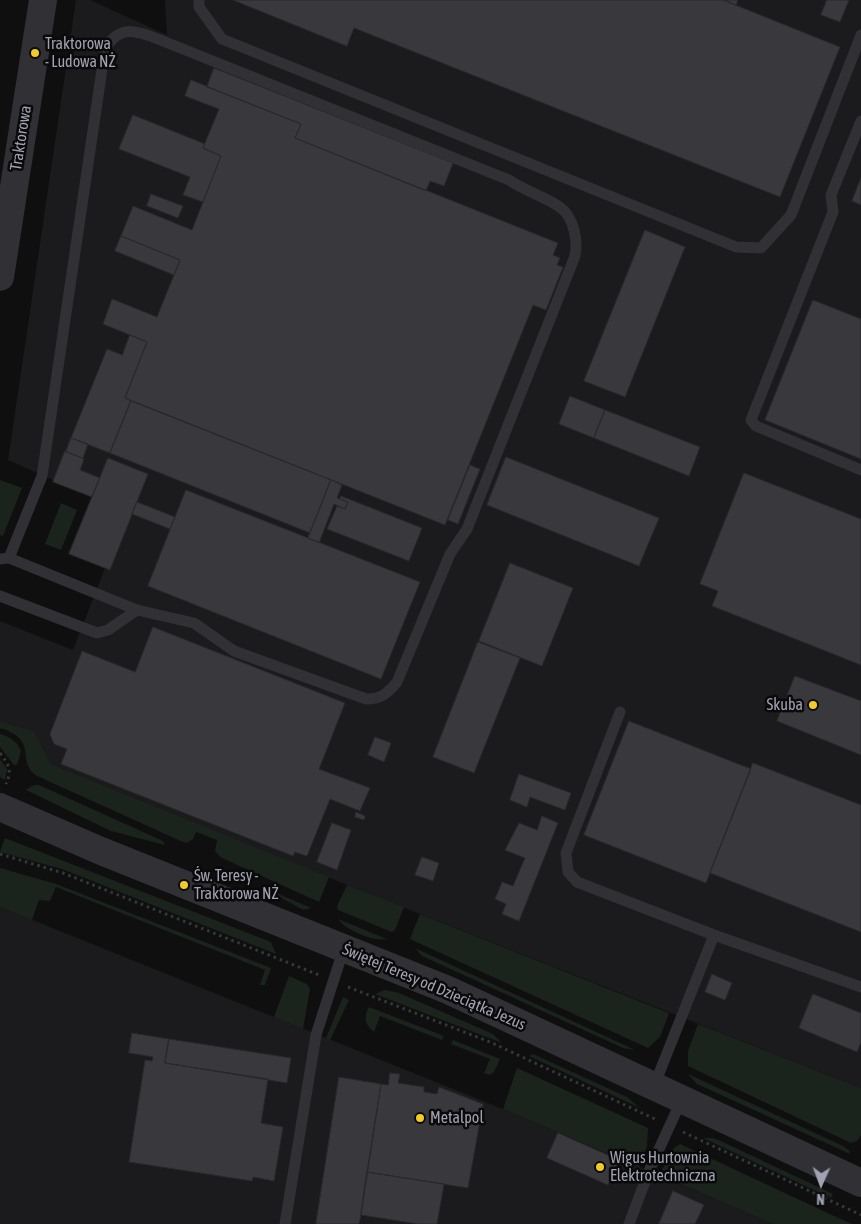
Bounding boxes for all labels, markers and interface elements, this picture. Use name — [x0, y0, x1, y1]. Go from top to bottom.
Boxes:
place label: Traktorowa - Ludowa NŻ — [45, 34, 116, 72]
marker: Traktorowa - Ludowa NŻ — [29, 47, 41, 59]
street label: Traktorowa — [6, 104, 36, 172]
place label: Skuba — [766, 695, 803, 715]
marker: Skuba — [807, 699, 819, 711]
place label: Św. Teresy - Traktorowa NŻ — [194, 866, 279, 904]
marker: Św. Teresy - Traktorowa NŻ — [178, 879, 190, 891]
street label: Świętej Teresy od Dzieciątka Jezus — [340, 940, 528, 1034]
place label: Metalpol — [430, 1108, 484, 1128]
marker: Metalpol — [414, 1112, 426, 1124]
place label: Wigus Hurtownia Elektrotechniczna — [610, 1148, 716, 1186]
north arrow — [796, 1159, 846, 1209]
marker: Wigus Hurtownia Elektrotechniczna — [594, 1161, 606, 1173]
text: N — [816, 1191, 825, 1207]

